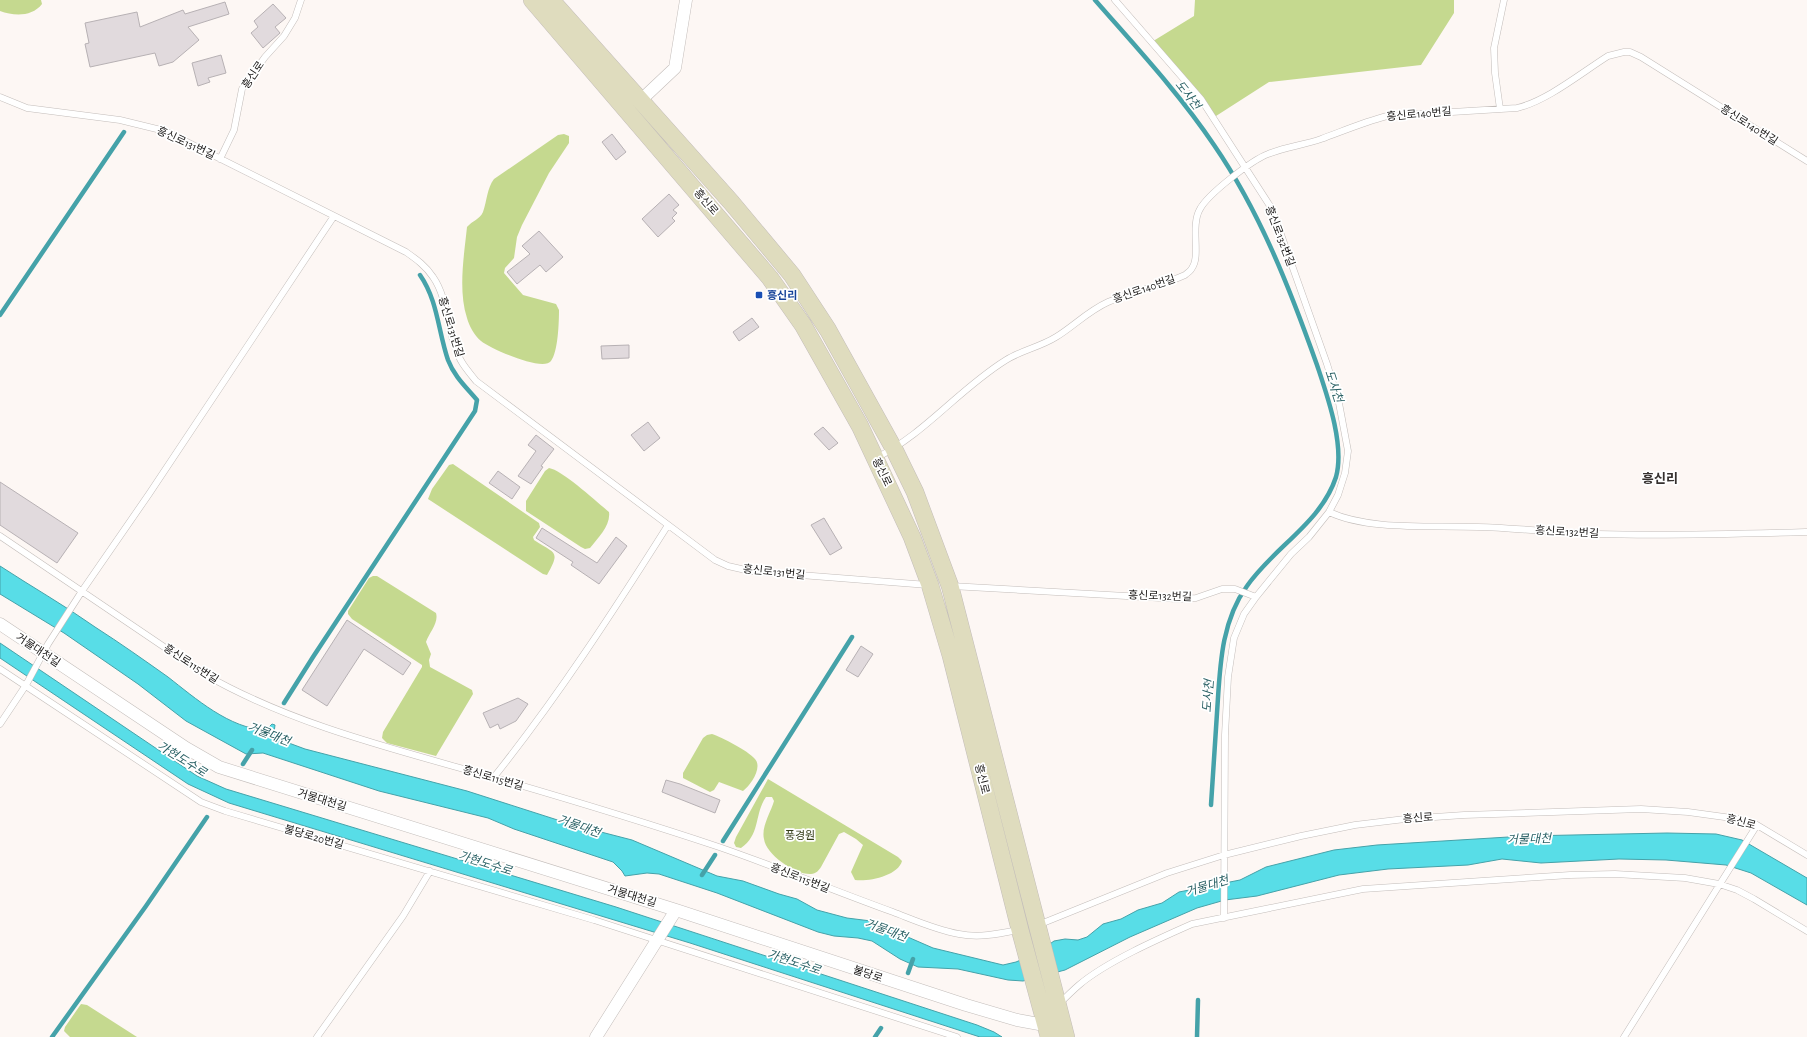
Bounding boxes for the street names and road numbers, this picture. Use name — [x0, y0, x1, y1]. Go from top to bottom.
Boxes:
street label: 흥신로 — [240, 59, 266, 91]
street label: 흥신로140번길 — [1718, 103, 1780, 147]
street label: 흥신로140번길 — [1386, 106, 1452, 122]
street label: 흥신로131번길 — [155, 125, 217, 161]
street label: 흥신로 — [692, 187, 720, 217]
street label: 흥신로132번길 — [1263, 204, 1297, 268]
street label: 흥신로140번길 — [1111, 273, 1177, 305]
street label: 흥신로131번길 — [437, 295, 465, 359]
street label: 흥신로 — [870, 456, 894, 488]
street label: 흥신로132번길 — [1535, 525, 1599, 539]
street label: 흥신로131번길 — [742, 563, 806, 581]
street label: 흥신로132번길 — [1128, 589, 1192, 603]
street label: 거물대천길 — [14, 630, 63, 669]
street label: 흥신로115번길 — [162, 642, 220, 686]
street label: 흥신로 — [973, 763, 991, 795]
street label: 흥신로115번길 — [461, 764, 525, 792]
street label: 거물대천길 — [296, 786, 348, 813]
street label: 흥신로 — [1402, 811, 1434, 825]
street label: 흥신로 — [1725, 813, 1757, 831]
street label: 불당로20번길 — [283, 823, 345, 851]
street label: 흥신로115번길 — [769, 862, 831, 894]
street label: 거물대천길 — [606, 882, 658, 909]
street label: 불당로 — [852, 964, 884, 984]

